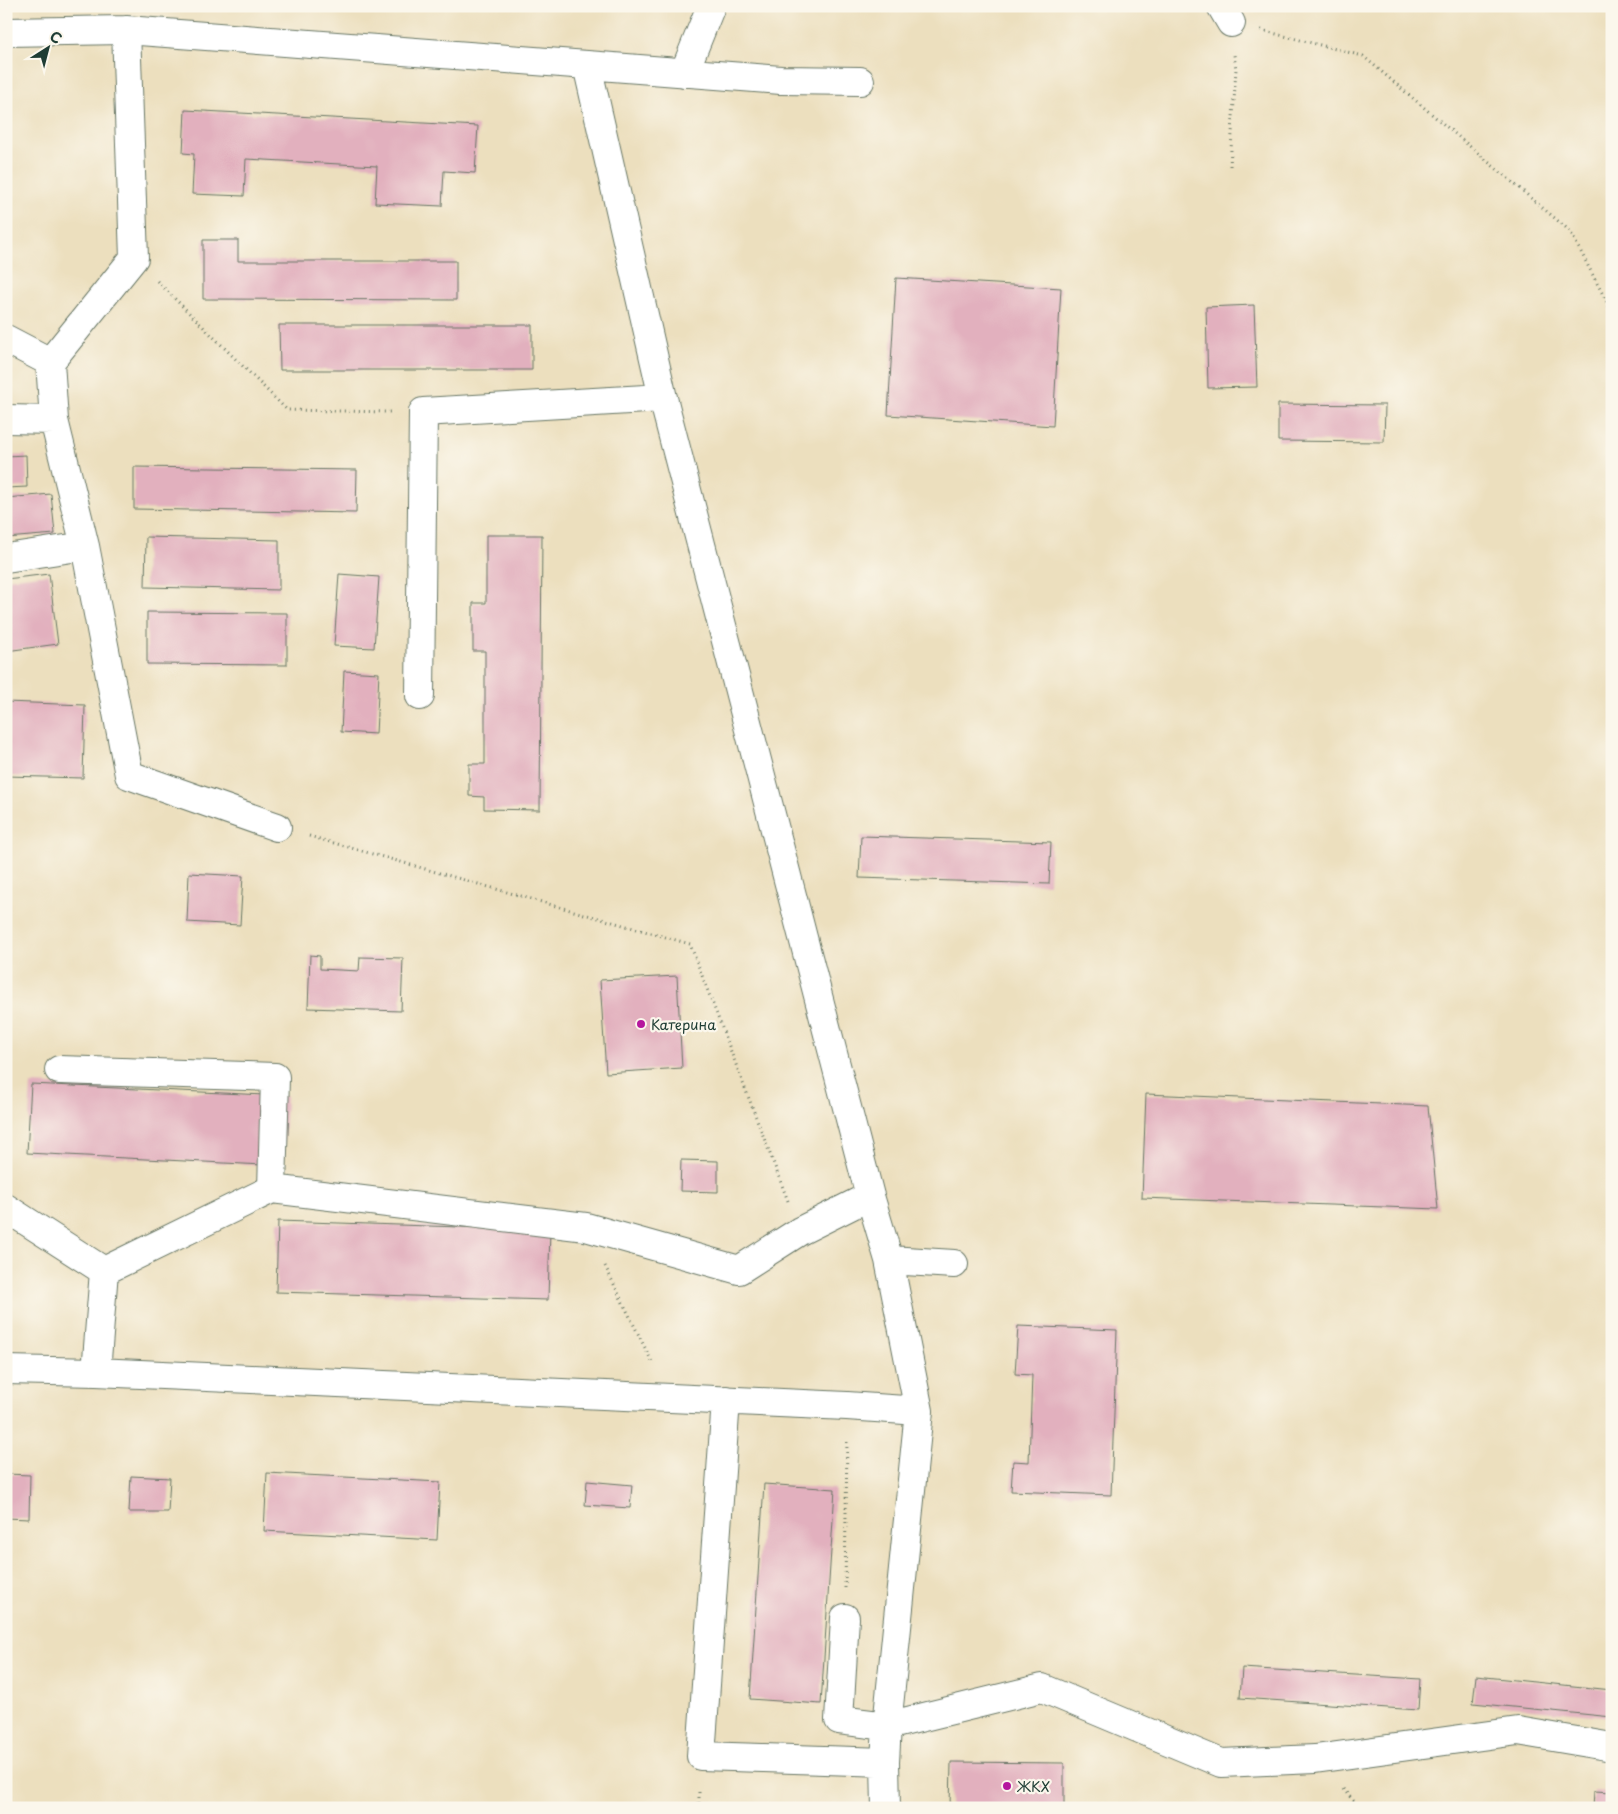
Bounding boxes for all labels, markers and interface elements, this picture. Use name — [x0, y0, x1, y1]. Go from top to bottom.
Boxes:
north arrow — [22, 22, 72, 72]
text: С — [46, 25, 66, 49]
place label: Катерина — [651, 1014, 716, 1035]
marker: Катерина — [635, 1018, 647, 1030]
place label: ЖКХ — [1016, 1776, 1050, 1797]
marker: ЖКХ — [1001, 1780, 1013, 1792]

